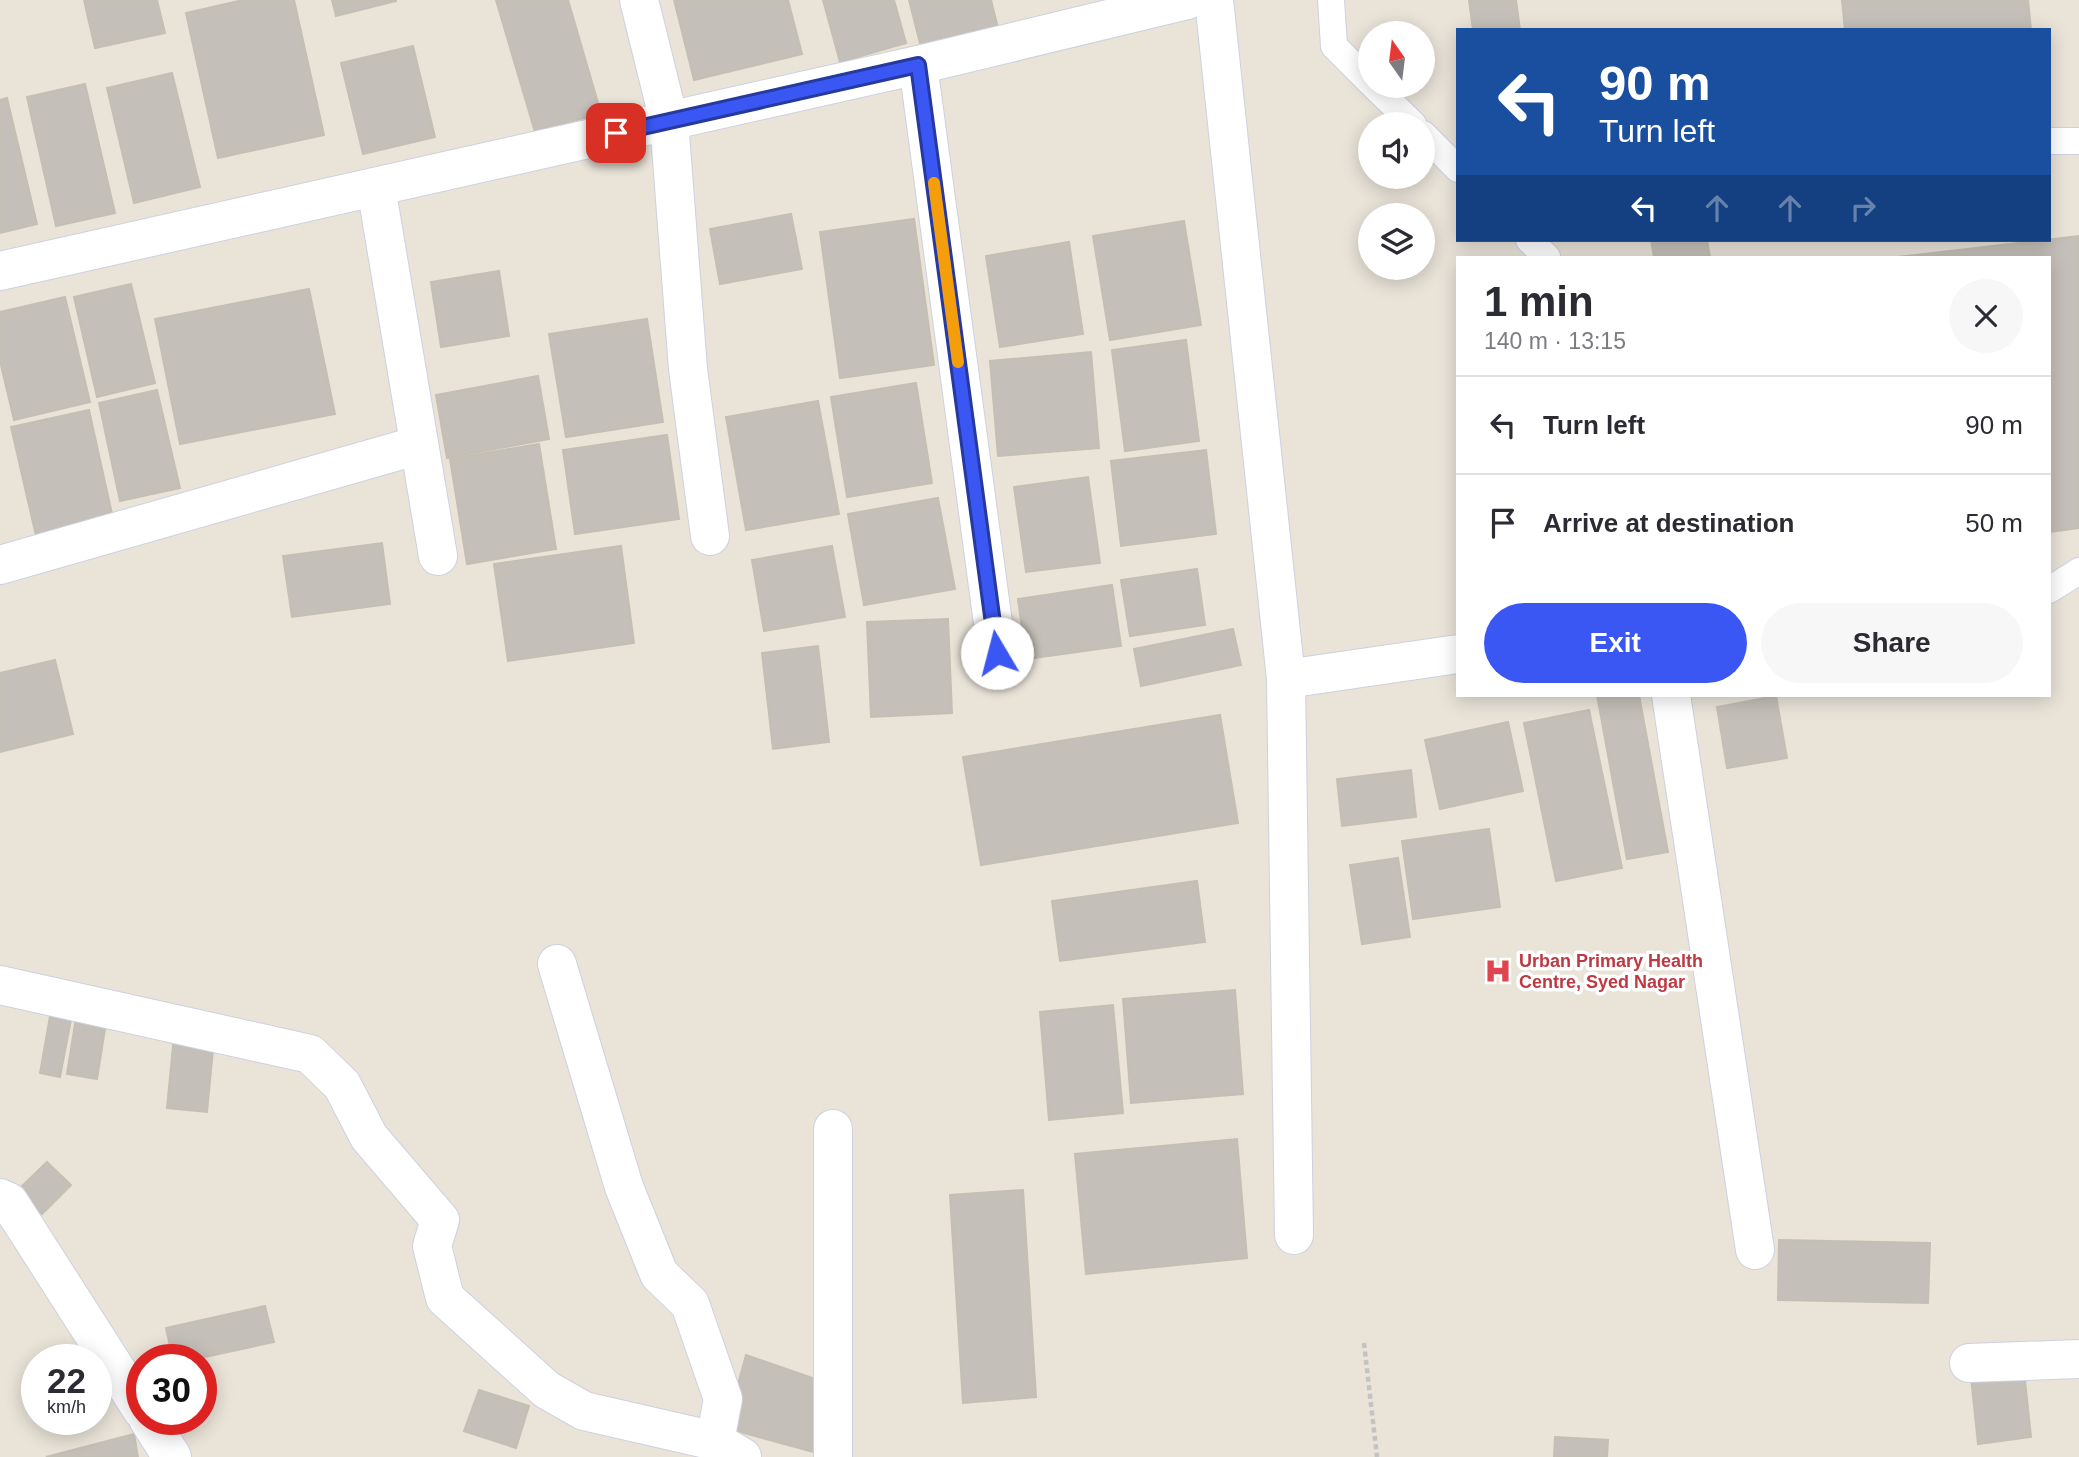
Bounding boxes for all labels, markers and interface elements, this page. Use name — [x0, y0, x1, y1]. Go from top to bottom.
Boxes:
north arrow — [1358, 21, 1435, 98]
map controls — [1358, 21, 1435, 280]
icon: left — [1484, 56, 1575, 147]
text: 90 m — [1599, 56, 1711, 110]
pin — [586, 103, 646, 163]
button: sound — [1358, 112, 1435, 189]
text: Turn left — [1599, 113, 1715, 149]
icon: arrive — [597, 114, 635, 152]
icon: left — [1625, 189, 1663, 227]
icon: ahead — [1698, 189, 1736, 227]
icon: ahead — [1771, 189, 1809, 227]
icon: right — [1844, 189, 1882, 227]
button: layers — [1358, 203, 1435, 280]
text: 1 min — [1484, 278, 1594, 325]
button: close — [1949, 279, 2023, 353]
text: 140 m · 13:15 — [1484, 328, 1626, 354]
icon: left — [1484, 406, 1522, 444]
text: Turn left — [1543, 410, 1645, 440]
text: 90 m — [1965, 410, 2023, 440]
icon: arrive — [1484, 504, 1522, 542]
text: Arrive at destination — [1543, 508, 1794, 538]
text: 50 m — [1965, 508, 2023, 538]
button: Exit — [1484, 603, 1747, 683]
button: Share — [1761, 603, 2023, 683]
position arrow — [960, 616, 1034, 690]
place label: Urban Primary Health Centre, Syed Nagar — [1519, 951, 1703, 992]
hospital icon: Urban Primary Health Centre, Syed Nagar — [1483, 956, 1513, 986]
speed limit sign: 30 — [126, 1344, 217, 1435]
text: 22 — [47, 1361, 86, 1400]
text: km/h — [47, 1397, 86, 1417]

